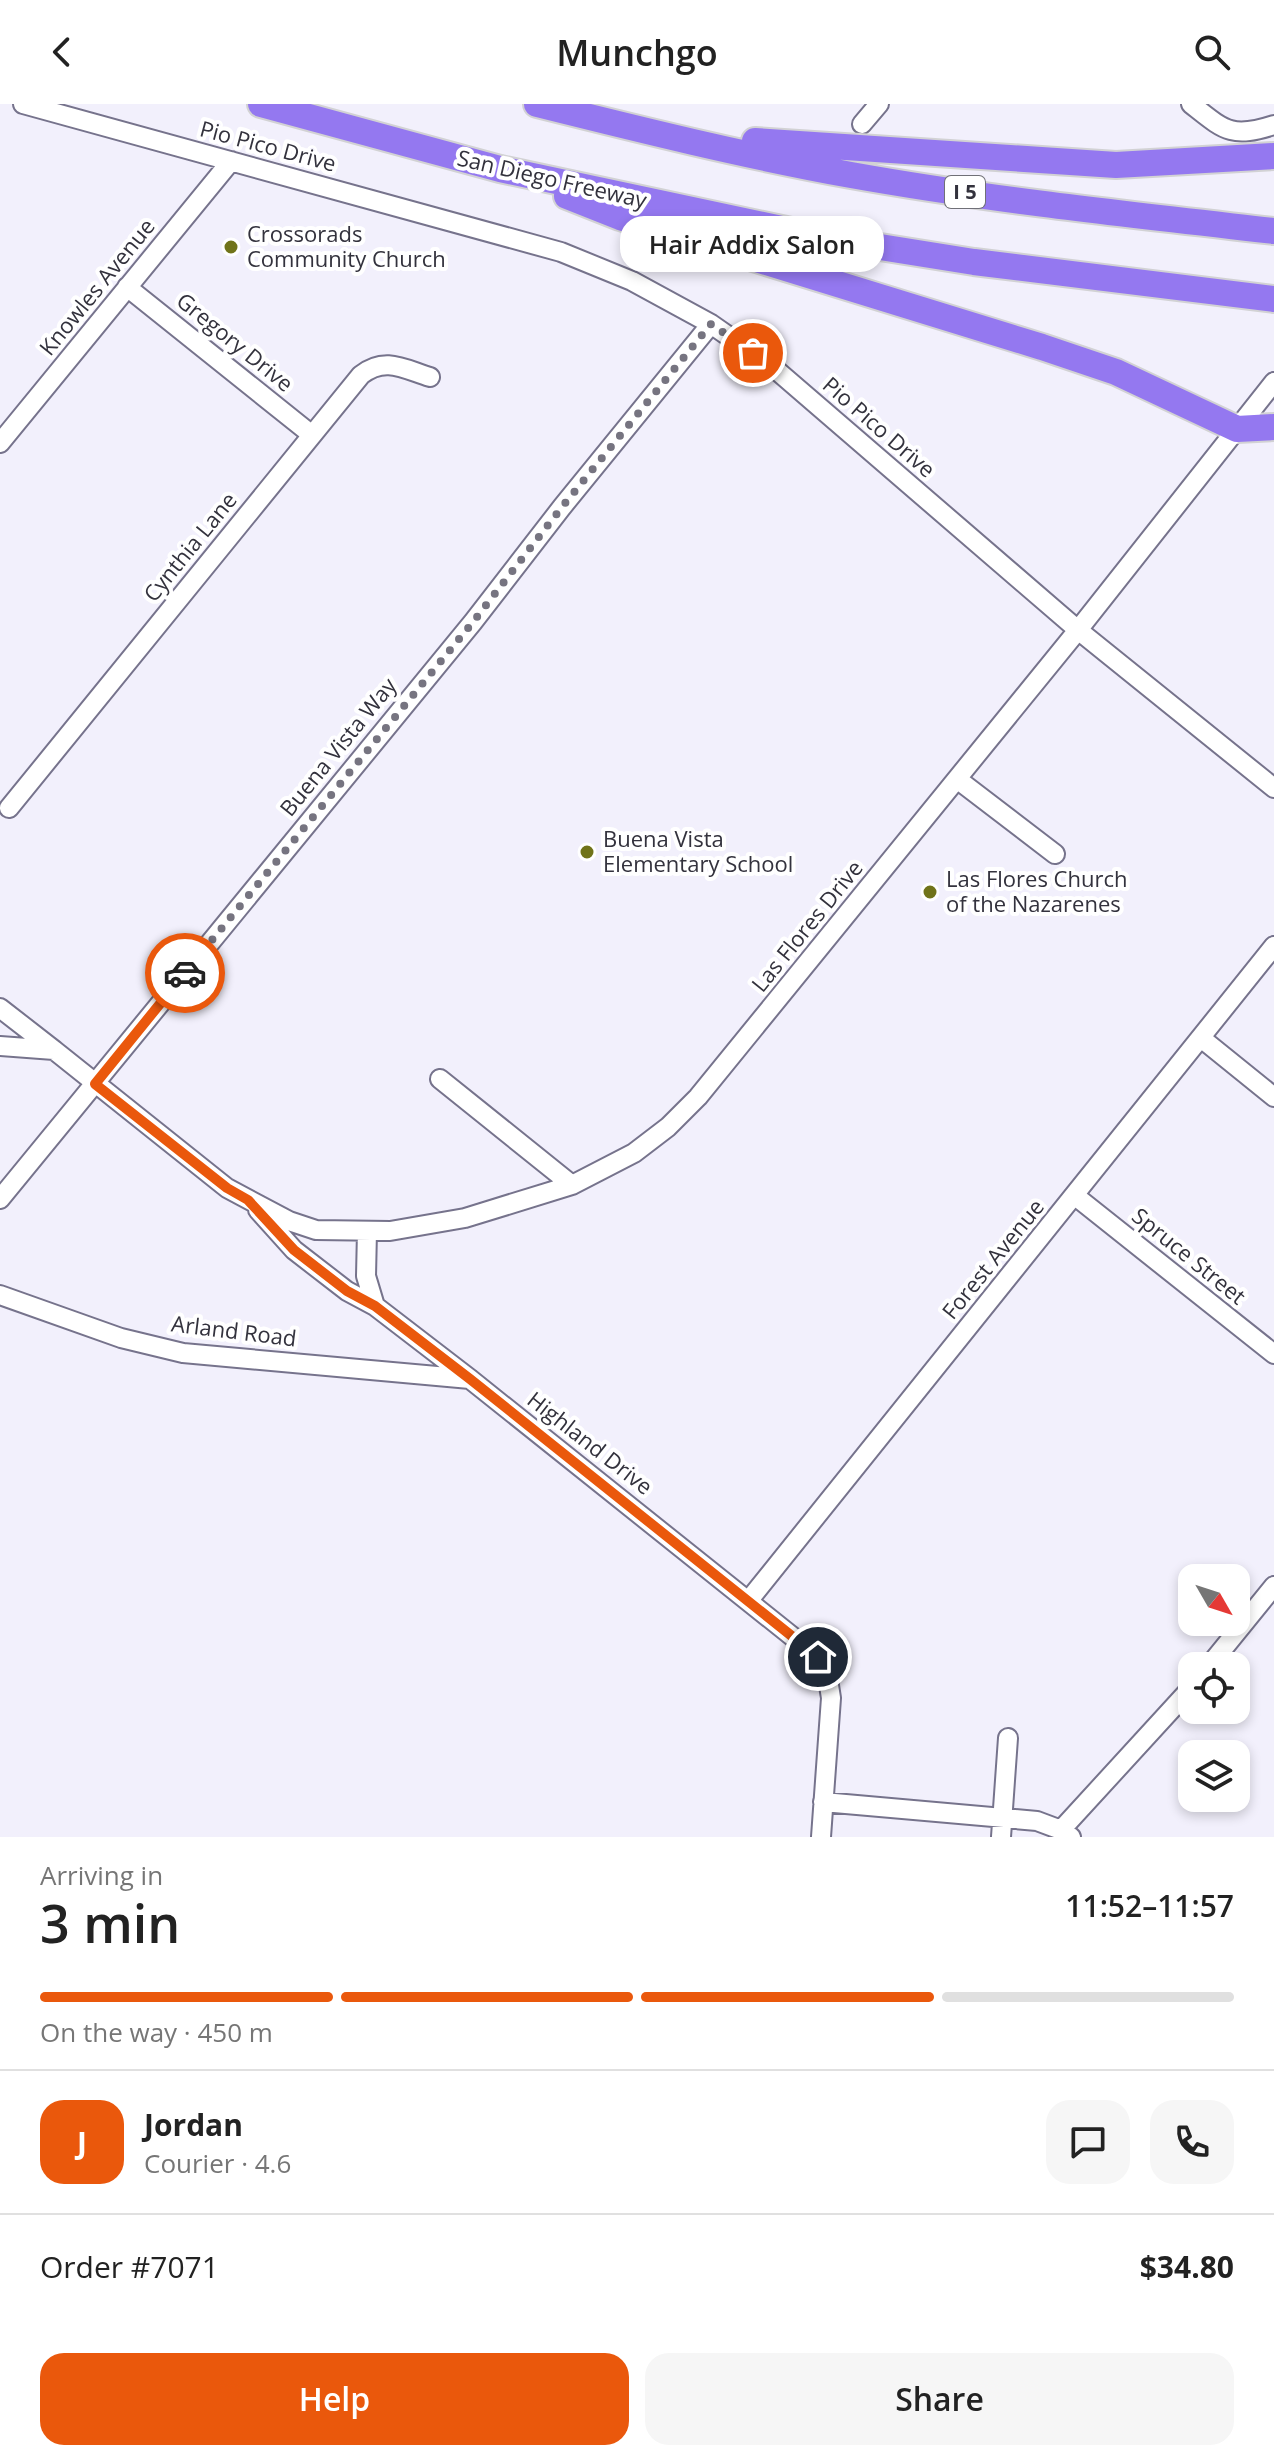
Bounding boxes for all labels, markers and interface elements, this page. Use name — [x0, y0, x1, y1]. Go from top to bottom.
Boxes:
text: Munchgo — [556, 28, 718, 77]
icon: back — [40, 30, 84, 74]
icon: search — [1190, 30, 1234, 74]
street label: Pio Pico Drive — [197, 112, 340, 178]
street label: San Diego Freeway — [455, 142, 651, 215]
road number: I 5 — [945, 176, 985, 208]
street label: Knowles Avenue — [32, 212, 161, 361]
callout: Hair Addix Salon — [621, 217, 885, 273]
place label: Crossorads Community Church — [247, 218, 446, 273]
text: Hair Addix Salon — [649, 226, 855, 262]
marker: Crossorads Community Church — [222, 238, 240, 256]
street label: Gregory Drive — [171, 285, 300, 398]
pin — [719, 319, 787, 387]
icon: bag — [731, 331, 775, 375]
street label: Pio Pico Drive — [817, 369, 942, 483]
street label: Cynthia Lane — [136, 485, 243, 607]
street label: Buena Vista Way — [272, 670, 403, 822]
place label: Buena Vista Elementary School — [603, 823, 793, 878]
marker: Buena Vista Elementary School — [578, 843, 596, 861]
street label: Las Flores Drive — [744, 853, 869, 998]
place label: Las Flores Church of the Nazarenes — [946, 863, 1127, 918]
marker: Las Flores Church of the Nazarenes — [921, 883, 939, 901]
courier — [145, 933, 225, 1013]
icon: car — [163, 951, 207, 995]
street label: Forest Avenue — [934, 1192, 1050, 1325]
street label: Spruce Street — [1127, 1200, 1253, 1310]
street label: Arland Road — [170, 1307, 298, 1353]
street label: Highland Drive — [522, 1384, 660, 1501]
north arrow — [1178, 1564, 1250, 1636]
map controls — [1178, 1564, 1250, 1812]
pin — [784, 1623, 852, 1691]
icon: home — [796, 1635, 840, 1679]
button: locate — [1178, 1652, 1250, 1724]
button: layers — [1178, 1740, 1250, 1812]
text: Arriving in — [40, 1857, 163, 1893]
text: 11:52–11:57 — [1065, 1885, 1234, 1926]
text: 3 min — [40, 1887, 180, 1958]
text: On the way · 450 m — [40, 2014, 273, 2050]
button: chat — [1046, 2100, 1130, 2184]
button: phone — [1150, 2100, 1234, 2184]
text: Jordan — [144, 2104, 243, 2145]
text: J — [77, 2122, 87, 2163]
text: Courier · 4.6 — [144, 2145, 291, 2181]
text: Order #7071 — [40, 2246, 219, 2287]
text: $34.80 — [1140, 2246, 1234, 2287]
button: Help — [40, 2353, 629, 2445]
button: Share — [645, 2353, 1234, 2445]

